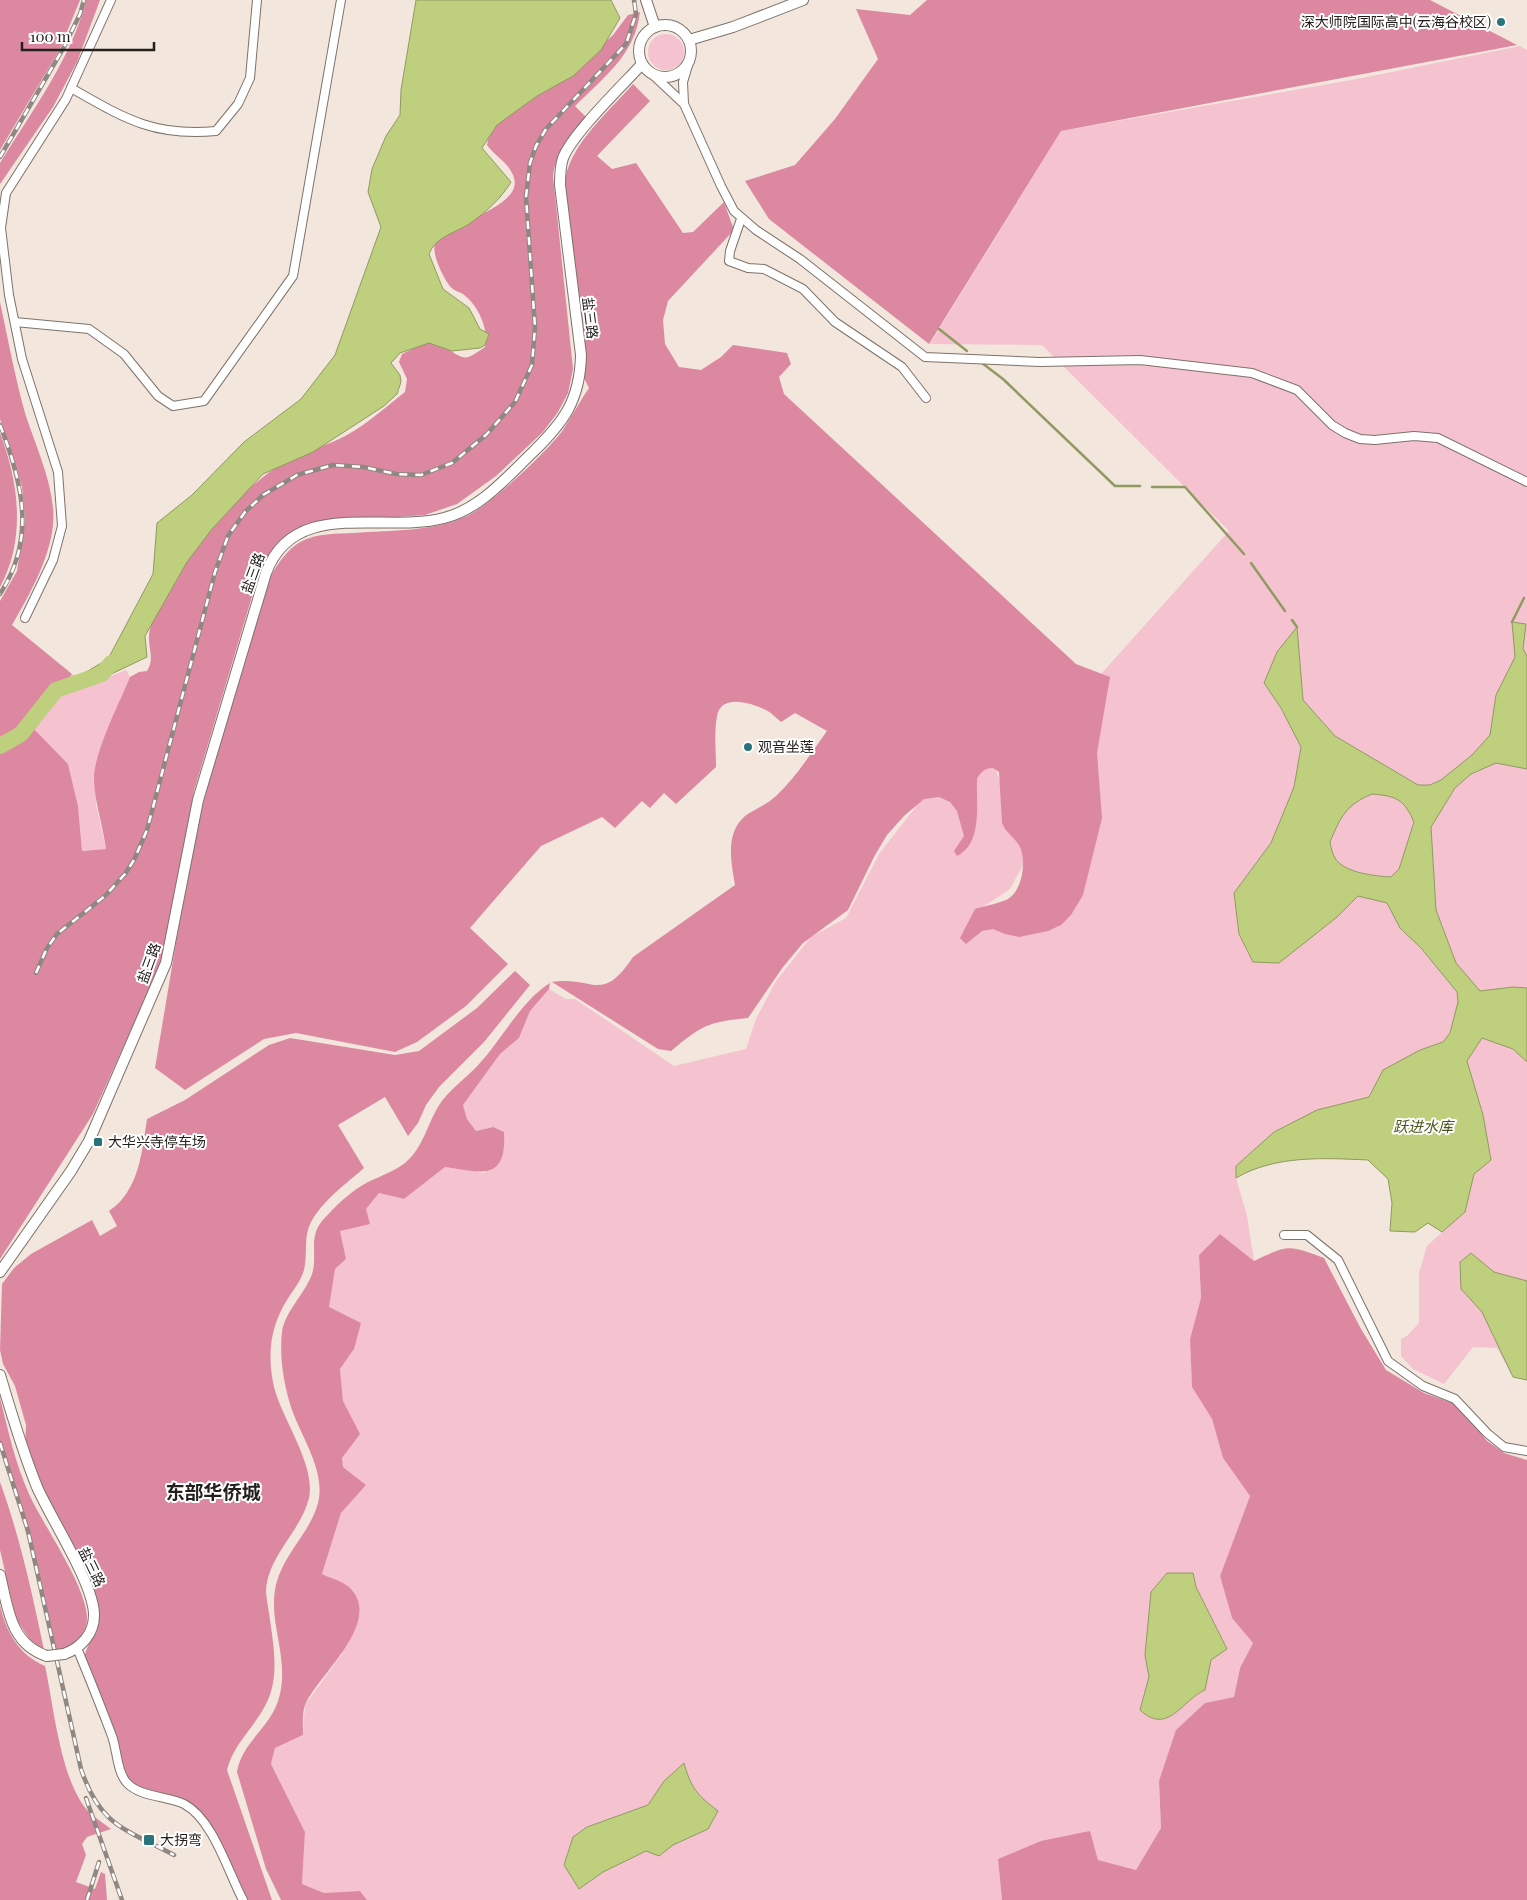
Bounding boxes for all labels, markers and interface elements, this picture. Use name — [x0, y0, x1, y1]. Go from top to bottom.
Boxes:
place label: 深大师院国际高中(云海谷校区) — [1301, 12, 1491, 31]
marker: 深大师院国际高中(云海谷校区) — [1495, 16, 1507, 28]
scale bar — [22, 20, 155, 52]
text: 100 m — [30, 26, 71, 46]
street label: 盐三路 — [579, 296, 602, 340]
street label: 盐三路 — [236, 550, 269, 596]
place label: 观音坐莲 — [758, 737, 814, 756]
marker: 观音坐莲 — [742, 741, 754, 753]
street label: 盐三路 — [132, 940, 165, 986]
water label: 跃进水库 — [1393, 1116, 1456, 1136]
place label: 大华兴寺停车场 — [108, 1132, 206, 1151]
marker: 大华兴寺停车场 — [92, 1136, 104, 1148]
district label: 东部华侨城 — [165, 1478, 261, 1504]
street label: 盐三路 — [75, 1544, 110, 1590]
place label: 大拐弯 — [160, 1830, 202, 1849]
marker: 大拐弯 — [142, 1833, 156, 1847]

